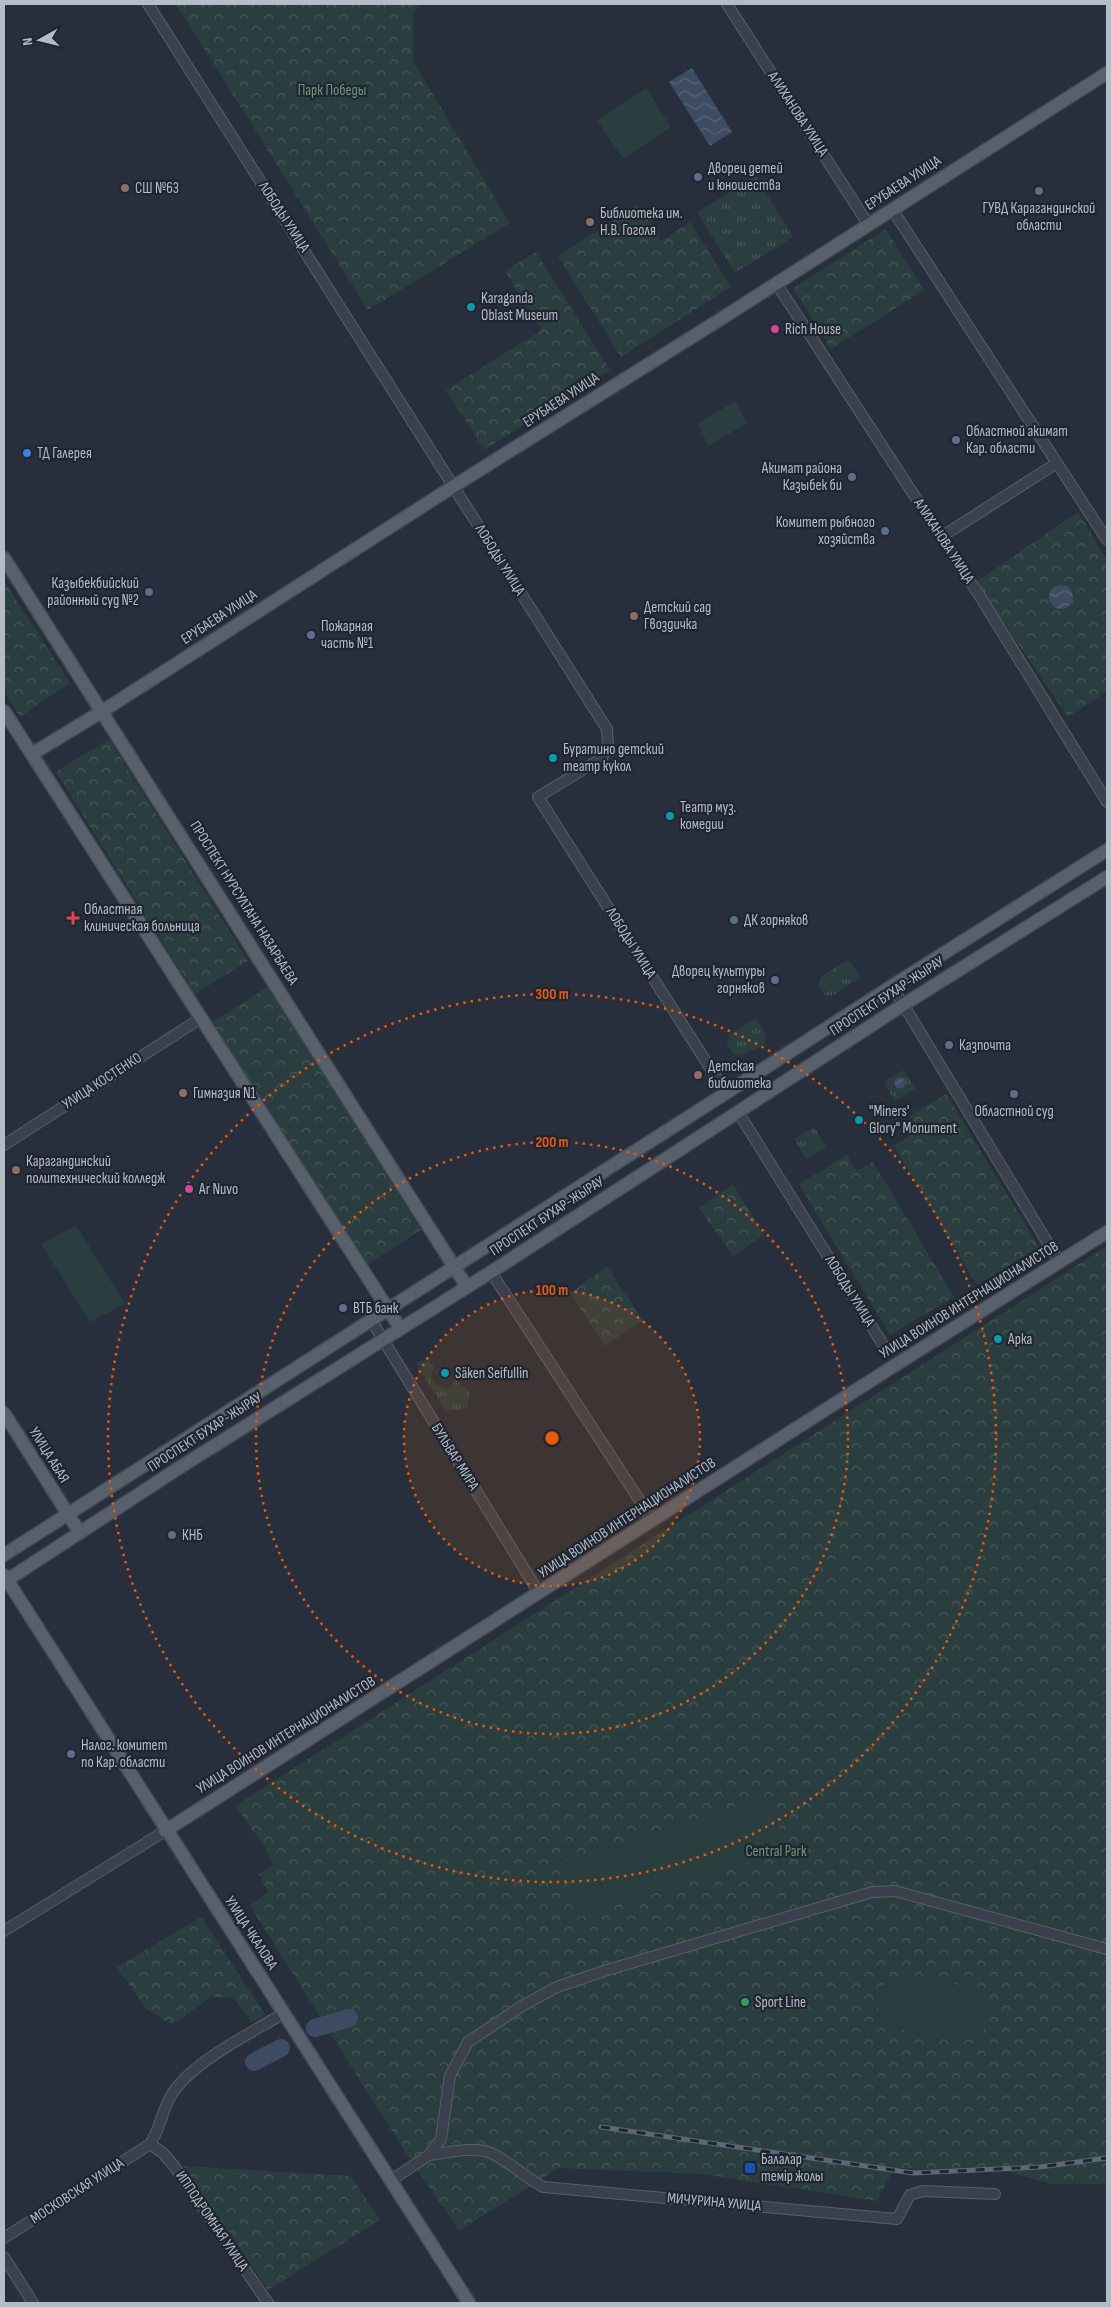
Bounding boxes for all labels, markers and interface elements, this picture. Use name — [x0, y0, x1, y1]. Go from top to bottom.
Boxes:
north arrow — [15, 15, 65, 65]
text: N — [19, 37, 37, 47]
street label: АЛИХАНОВА УЛИЦА — [763, 67, 833, 161]
park label: Парк Победы — [298, 81, 366, 100]
street label: ЕРУБАЕВА УЛИЦА — [861, 151, 945, 215]
place label: Дворец детей и юношества — [708, 159, 783, 195]
marker: Дворец детей и юношества — [692, 171, 704, 183]
street label: ЛОБОДЫ УЛИЦА — [254, 177, 314, 256]
place label: СШ №63 — [135, 179, 179, 198]
marker: СШ №63 — [119, 182, 131, 194]
marker: ГУВД Карагандинской области — [1033, 185, 1045, 197]
place label: ГУВД Карагандинской области — [983, 199, 1095, 235]
place label: Библиотека им. Н.В. Гоголя — [600, 204, 683, 240]
marker: Библиотека им. Н.В. Гоголя — [584, 216, 596, 228]
place label: Karaganda Oblast Museum — [481, 289, 558, 325]
marker: Karaganda Oblast Museum — [465, 301, 477, 313]
place label: Rich House — [785, 320, 841, 339]
marker: Rich House — [769, 323, 781, 335]
street label: ЕРУБАЕВА УЛИЦА — [519, 368, 603, 432]
place label: Областной акимат Кар. области — [966, 422, 1068, 458]
marker: Областной акимат Кар. области — [950, 434, 962, 446]
place label: ТД Галерея — [37, 444, 92, 463]
marker: ТД Галерея — [21, 447, 33, 459]
place label: Акимат района Казыбек би — [761, 459, 842, 495]
marker: Акимат района Казыбек би — [846, 471, 858, 483]
street label: АЛИХАНОВА УЛИЦА — [909, 494, 979, 588]
place label: Комитет рыбного хозяйства — [776, 513, 875, 549]
street label: ЛОБОДЫ УЛИЦА — [470, 520, 530, 600]
marker: Комитет рыбного хозяйства — [879, 525, 891, 537]
place label: Казыбекбийский районный суд №2 — [47, 574, 139, 610]
street label: ЕРУБАЕВА УЛИЦА — [177, 585, 261, 649]
marker: Казыбекбийский районный суд №2 — [143, 586, 155, 598]
place label: Детский сад Гвоздичка — [644, 598, 711, 634]
marker: Детский сад Гвоздичка — [628, 610, 640, 622]
place label: Пожарная часть №1 — [321, 617, 374, 653]
marker: Пожарная часть №1 — [305, 629, 317, 641]
place label: Буратино детский театр кукол — [563, 740, 664, 776]
marker: Буратино детский театр кукол — [547, 752, 559, 764]
place label: Театр муз. комедии — [680, 798, 736, 834]
marker: Театр муз. комедии — [664, 810, 676, 822]
street label: ПРОСПЕКТ НУРСУЛТАНА НАЗАРБАЕВА — [186, 817, 303, 989]
place label: Областная клиническая больница — [84, 900, 200, 936]
street label: ЛОБОДЫ УЛИЦА — [601, 903, 661, 983]
marker: Областная клиническая больница — [66, 911, 80, 925]
place label: ДК горняков — [744, 911, 808, 930]
marker: ДК горняков — [728, 914, 740, 926]
street label: ПРОСПЕКТ БУХАР-ЖЫРАУ — [826, 952, 948, 1040]
place label: Дворец культуры горняков — [672, 962, 765, 998]
marker: Дворец культуры горняков — [769, 974, 781, 986]
text: 300 m — [535, 985, 569, 1004]
place label: Казпочта — [959, 1036, 1011, 1055]
marker: Казпочта — [943, 1039, 955, 1051]
street label: УЛИЦА КОСТЕНКО — [59, 1048, 145, 1114]
place label: Детская библиотека — [708, 1057, 772, 1093]
marker: Детская библиотека — [692, 1069, 704, 1081]
place label: Гимназия N1 — [193, 1084, 257, 1103]
marker: Гимназия N1 — [177, 1087, 189, 1099]
marker: Областной суд — [1008, 1088, 1020, 1100]
place label: "Miners' Glory" Monument — [869, 1102, 958, 1138]
place label: Областной суд — [974, 1102, 1054, 1121]
marker: "Miners' Glory" Monument — [853, 1114, 865, 1126]
text: 200 m — [535, 1133, 569, 1152]
place label: Карагандинский политехнический колледж — [26, 1152, 165, 1188]
marker: Карагандинский политехнический колледж — [10, 1164, 22, 1176]
street label: ПРОСПЕКТ БУХАР-ЖЫРАУ — [486, 1172, 608, 1260]
place label: Ar Nuvo — [198, 1180, 238, 1199]
marker: Ar Nuvo — [183, 1183, 195, 1195]
street label: УЛИЦА ВОИНОВ ИНТЕРНАЦИОНАЛИСТОВ — [876, 1237, 1062, 1363]
street label: ЛОБОДЫ УЛИЦА — [820, 1251, 880, 1331]
text: 100 m — [536, 1281, 568, 1300]
place label: ВТБ банк — [353, 1299, 399, 1318]
marker: ВТБ банк — [337, 1302, 349, 1314]
place label: Арка — [1007, 1330, 1033, 1349]
marker: Арка — [992, 1333, 1004, 1345]
place label: Säken Seifullin — [455, 1364, 528, 1383]
marker: Säken Seifullin — [439, 1367, 451, 1379]
street label: ПРОСПЕКТ БУХАР-ЖЫРАУ — [144, 1388, 266, 1476]
street label: БУЛЬВАР МИРА — [427, 1420, 483, 1495]
street label: УЛИЦА АБАЯ — [24, 1424, 74, 1486]
centre of rings — [543, 1429, 561, 1447]
street label: УЛИЦА ВОИНОВ ИНТЕРНАЦИОНАЛИСТОВ — [535, 1453, 720, 1583]
place label: КНБ — [182, 1526, 203, 1545]
marker: КНБ — [166, 1529, 178, 1541]
street label: УЛИЦА ВОИНОВ ИНТЕРНАЦИОНАЛИСТОВ — [193, 1672, 379, 1798]
place label: Налог. комитет по Кар. области — [81, 1736, 167, 1772]
marker: Налог. комитет по Кар. области — [65, 1748, 77, 1760]
park label: Central Park — [745, 1842, 807, 1861]
street label: УЛИЦА ЧКАЛОВА — [220, 1893, 282, 1974]
place label: Sport Line — [755, 1993, 806, 2012]
marker: Sport Line — [739, 1996, 751, 2008]
place label: Балалар темір жолы — [761, 2150, 823, 2186]
street label: МОСКОВСКАЯ УЛИЦА — [27, 2153, 128, 2228]
marker: Балалар темір жолы — [743, 2161, 757, 2175]
street label: ИППОДРОМНАЯ УЛИЦА — [171, 2167, 253, 2275]
street label: МИЧУРИНА УЛИЦА — [666, 2188, 762, 2216]

